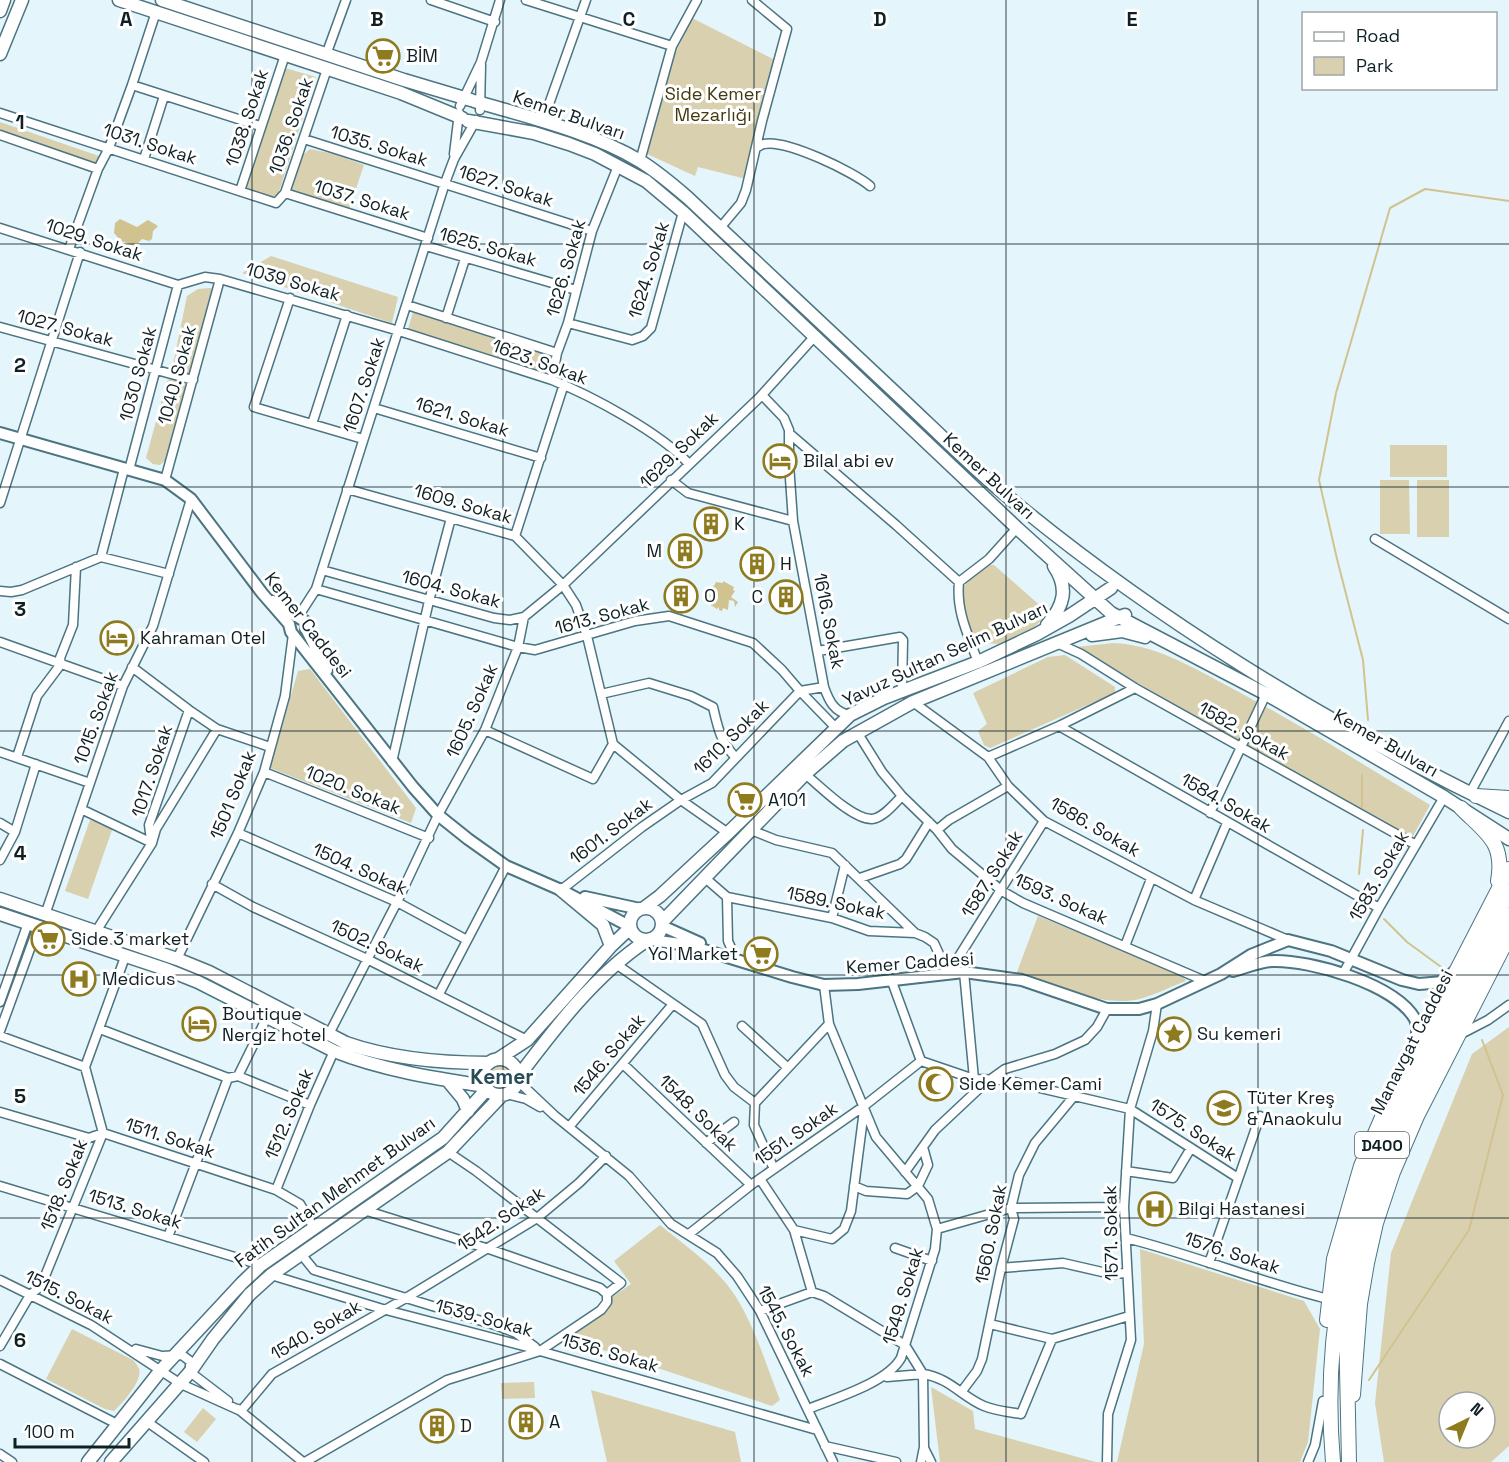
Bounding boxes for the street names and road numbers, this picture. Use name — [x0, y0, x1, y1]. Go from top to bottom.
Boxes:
street label: 1038. Sokak — [220, 66, 273, 170]
street label: 1036. Sokak — [263, 74, 318, 177]
street label: Kemer Bulvarı — [510, 85, 628, 144]
street label: 1031. Sokak — [100, 118, 200, 170]
street label: 1035. Sokak — [328, 120, 431, 171]
street label: 1627. Sokak — [456, 159, 557, 212]
street label: 1037. Sokak — [311, 174, 413, 225]
street label: 1029. Sokak — [43, 213, 146, 266]
street label: 1626. Sokak — [541, 216, 591, 319]
street label: 1624. Sokak — [623, 218, 674, 321]
street label: 1625. Sokak — [437, 222, 540, 271]
street label: 1039 Sokak — [243, 257, 343, 306]
street label: 1027. Sokak — [14, 304, 116, 352]
street label: 1040. Sokak — [152, 322, 201, 427]
street label: 1030 Sokak — [114, 323, 161, 424]
street label: 1607. Sokak — [337, 334, 390, 435]
street label: 1623. Sokak — [489, 334, 592, 390]
street label: 1621. Sokak — [412, 391, 512, 442]
street label: 1629. Sokak — [635, 406, 723, 493]
street label: Kemer Bulvarı — [939, 427, 1040, 524]
street label: 1609. Sokak — [411, 479, 515, 529]
street label: 1604. Sokak — [399, 564, 503, 613]
street label: Kemer Caddesi — [260, 567, 357, 682]
street label: 1616. Sokak — [809, 571, 850, 671]
street label: 1613. Sokak — [552, 592, 652, 639]
street label: Yavuz Sultan Selim Bulvarı — [839, 596, 1051, 711]
street label: 1605. Sokak — [440, 660, 503, 762]
street label: 1015. Sokak — [68, 668, 123, 768]
street label: 1610. Sokak — [688, 694, 773, 779]
street label: 1582. Sokak — [1195, 696, 1294, 765]
street label: Kemer Bulvarı — [1330, 703, 1443, 782]
street label: 1017. Sokak — [126, 721, 177, 820]
street label: 1501 Sokak — [204, 747, 261, 843]
street label: 1020. Sokak — [302, 760, 405, 819]
street label: 1584. Sokak — [1177, 767, 1276, 838]
street label: 1586. Sokak — [1046, 791, 1145, 862]
street label: 1601. Sokak — [565, 792, 657, 869]
street label: 1587. Sokak — [956, 826, 1028, 922]
street label: 1583. Sokak — [1343, 826, 1414, 925]
street label: 1504. Sokak — [309, 837, 411, 900]
street label: 1593. Sokak — [1011, 868, 1112, 930]
street label: 1589. Sokak — [784, 881, 888, 924]
street label: 1502. Sokak — [327, 914, 428, 977]
street label: Kemer Caddesi — [845, 947, 975, 978]
street label: Manavgat Caddesi — [1365, 965, 1458, 1118]
street label: 1546. Sokak — [567, 1008, 650, 1101]
street label: 1512. Sokak — [259, 1065, 318, 1163]
street label: 1548. Sokak — [654, 1069, 743, 1156]
street label: 1575. Sokak — [1145, 1093, 1241, 1166]
street label: 1551. Sokak — [750, 1096, 842, 1171]
street label: Fatih Sultan Mehmet Bulvarı — [230, 1111, 440, 1272]
street label: 1511. Sokak — [122, 1112, 218, 1163]
road number: D400 — [1355, 1132, 1409, 1158]
street label: 1518. Sokak — [35, 1135, 92, 1234]
street label: 1542. Sokak — [453, 1181, 549, 1256]
street label: 1560. Sokak — [970, 1182, 1011, 1286]
street label: 1513. Sokak — [86, 1183, 185, 1234]
street label: 1571. Sokak — [1098, 1185, 1123, 1281]
street label: 1576. Sokak — [1181, 1226, 1283, 1279]
street label: 1549. Sokak — [877, 1244, 928, 1347]
street label: 1515. Sokak — [21, 1264, 118, 1329]
street label: 1545. Sokak — [753, 1281, 820, 1381]
street label: 1539. Sokak — [433, 1293, 536, 1342]
street label: 1540. Sokak — [266, 1294, 366, 1365]
street label: 1536. Sokak — [559, 1328, 662, 1378]

